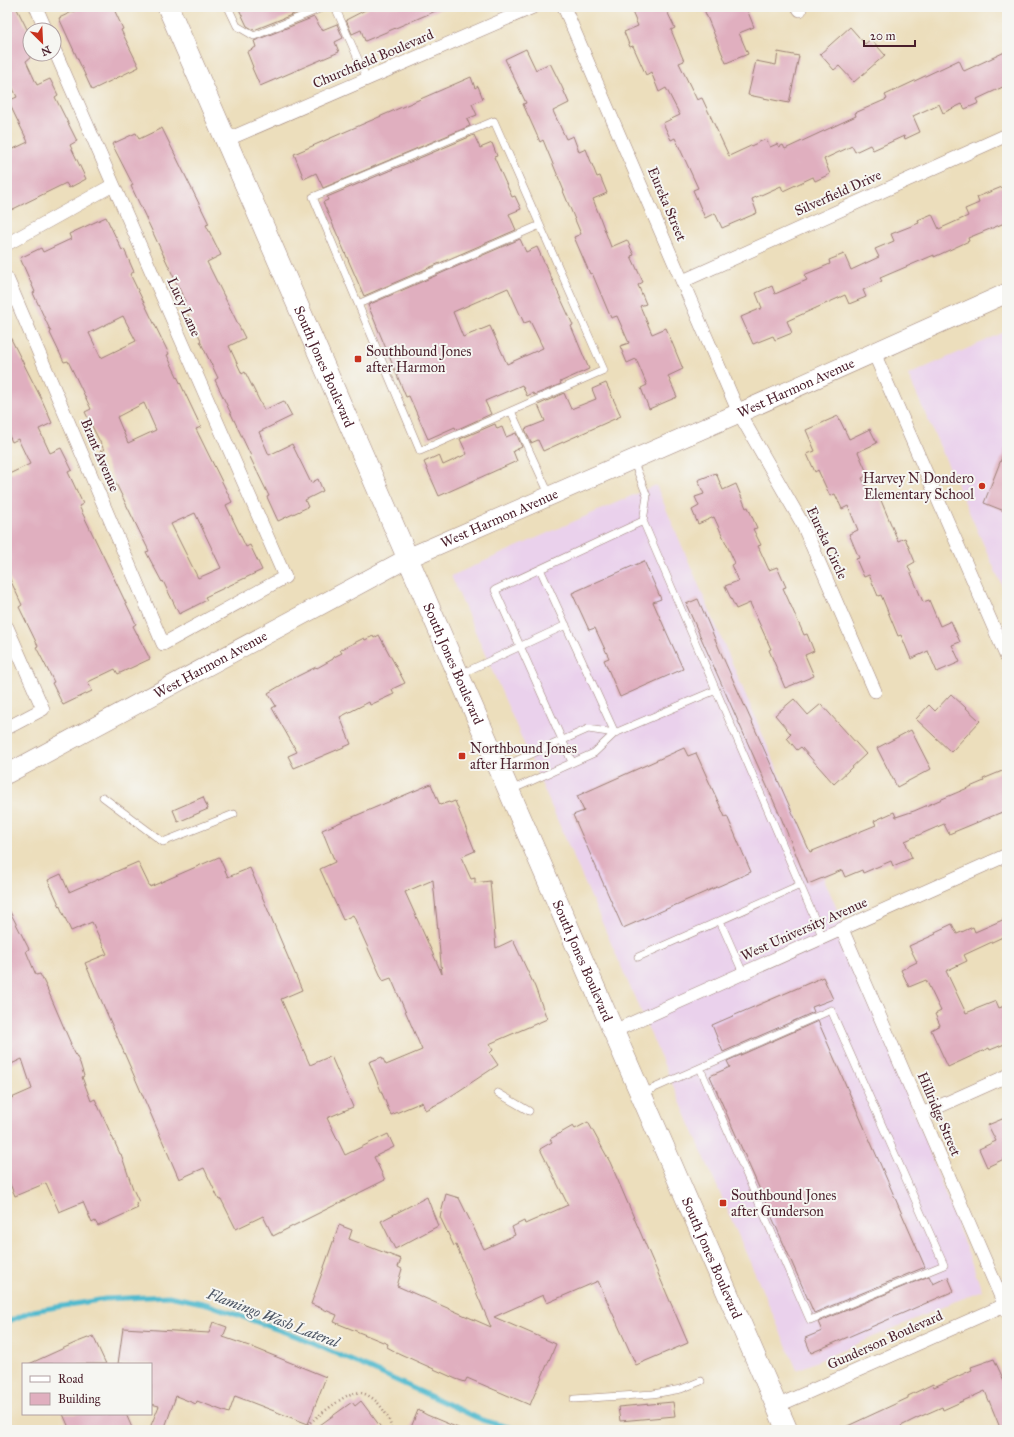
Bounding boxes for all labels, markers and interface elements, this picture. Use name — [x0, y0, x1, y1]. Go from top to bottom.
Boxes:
north arrow — [22, 22, 62, 62]
scale bar — [864, 22, 915, 48]
street label: Churchfield Boulevard — [310, 26, 436, 92]
text: 20 m — [870, 29, 896, 43]
text: N — [38, 43, 53, 59]
street label: Eureka Street — [644, 164, 690, 244]
street label: Silverfield Drive — [792, 166, 884, 220]
street label: Lucy Lane — [163, 275, 205, 339]
street label: South Jones Boulevard — [290, 303, 358, 430]
place label: Southbound Jones after Harmon — [366, 343, 471, 376]
marker: Southbound Jones after Harmon — [353, 354, 363, 364]
street label: West Harmon Avenue — [735, 354, 857, 421]
street label: Brant Avenue — [77, 416, 123, 494]
place label: Harvey N Dondero Elementary School — [863, 470, 974, 503]
marker: Harvey N Dondero Elementary School — [977, 481, 987, 491]
street label: West Harmon Avenue — [438, 485, 561, 551]
street label: Eureka Circle — [803, 504, 851, 582]
street label: South Jones Boulevard — [420, 600, 487, 727]
street label: West Harmon Avenue — [151, 627, 270, 702]
place label: Northbound Jones after Harmon — [470, 740, 577, 773]
marker: Northbound Jones after Harmon — [457, 751, 467, 761]
street label: West University Avenue — [738, 893, 870, 965]
street label: South Jones Boulevard — [549, 897, 617, 1024]
street label: Hillridge Street — [914, 1069, 964, 1159]
place label: Southbound Jones after Gunderson — [731, 1187, 836, 1220]
street label: South Jones Boulevard — [678, 1194, 746, 1321]
marker: Southbound Jones after Gunderson — [718, 1198, 728, 1208]
water label: Flamingo Wash Lateral — [204, 1284, 343, 1352]
street label: Gunderson Boulevard — [825, 1307, 945, 1373]
legend — [22, 1363, 152, 1415]
text: Road — [58, 1372, 84, 1386]
text: Building — [58, 1392, 101, 1407]

